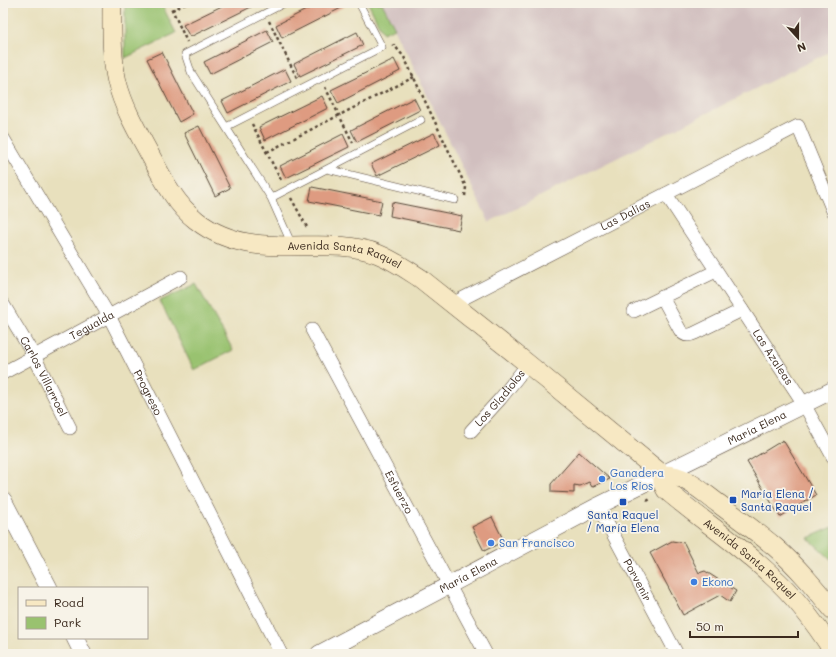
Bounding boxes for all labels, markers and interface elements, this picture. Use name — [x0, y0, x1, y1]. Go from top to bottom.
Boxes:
north arrow — [778, 18, 818, 58]
text: N — [795, 39, 808, 56]
street label: Las Dalias — [598, 195, 653, 233]
street label: Avenida Santa Raquel — [287, 238, 405, 272]
street label: Tegualda — [67, 306, 117, 343]
street label: Las Azaleas — [750, 326, 797, 388]
street label: Carlos Villarroel — [17, 333, 71, 419]
street label: Los Gladiolos — [471, 366, 528, 429]
street label: Progreso — [130, 367, 166, 418]
street label: María Elena — [725, 406, 789, 448]
place label: Ganadera Los Rios — [610, 465, 664, 493]
street label: Esfuerzo — [382, 468, 417, 517]
marker: Ganadera Los Rios — [597, 474, 607, 484]
place label: María Elena / Santa Raquel — [741, 486, 814, 514]
marker: María Elena / Santa Raquel — [728, 495, 738, 505]
marker: Santa Raquel / María Elena — [618, 497, 628, 507]
place label: Santa Raquel / María Elena — [586, 507, 660, 535]
street label: Avenida Santa Raquel — [701, 515, 799, 602]
place label: San Francisco — [499, 535, 575, 550]
marker: San Francisco — [486, 538, 496, 548]
street label: María Elena — [436, 553, 500, 596]
street label: Porvenir — [620, 556, 656, 604]
place label: Ekono — [702, 574, 734, 589]
marker: Ekono — [689, 577, 699, 587]
legend — [18, 587, 148, 639]
text: Road — [54, 594, 84, 610]
scale bar — [690, 613, 798, 639]
text: Park — [54, 614, 81, 630]
text: 50 m — [696, 618, 724, 634]

